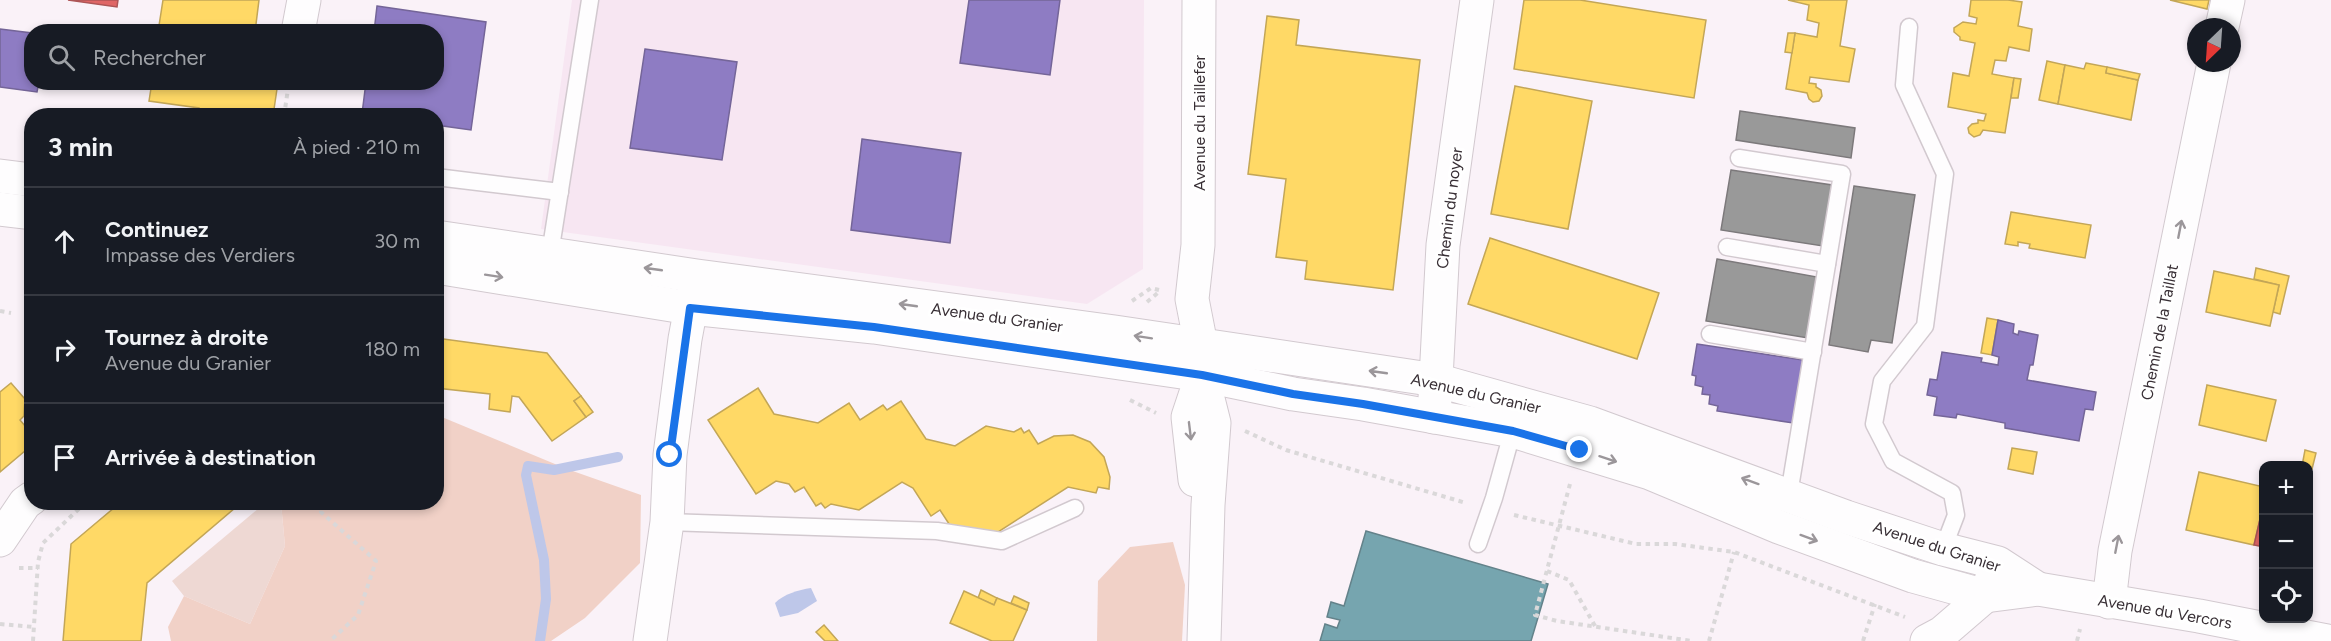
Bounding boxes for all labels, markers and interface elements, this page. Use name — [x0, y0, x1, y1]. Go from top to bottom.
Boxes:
north arrow — [2187, 18, 2241, 72]
search box — [24, 24, 444, 90]
icon: search — [45, 41, 78, 74]
text: Rechercher — [93, 44, 206, 71]
street label: Avenue du Taillefer — [1190, 55, 1209, 191]
text: 3 min — [48, 131, 113, 163]
text: À pied · 210 m — [293, 135, 420, 159]
street label: Chemin du noyer — [1433, 146, 1466, 270]
text: Continuez — [105, 216, 209, 243]
one-way arrow — [2174, 220, 2186, 239]
icon: ahead — [48, 225, 81, 258]
text: 30 m — [374, 229, 420, 253]
text: Impasse des Verdiers — [105, 243, 295, 267]
street label: Chemin de la Taillat — [2137, 263, 2182, 402]
one-way arrow — [643, 264, 663, 275]
one-way arrow — [484, 271, 504, 282]
one-way arrow — [899, 299, 919, 310]
street label: Avenue du Granier — [930, 299, 1065, 336]
text: Tournez à droite — [105, 324, 268, 351]
one-way arrow — [1134, 331, 1153, 342]
icon: right — [48, 333, 81, 366]
text: 180 m — [365, 337, 420, 361]
text: Avenue du Granier — [105, 351, 271, 375]
one-way arrow — [1369, 366, 1388, 377]
street label: Avenue du Granier — [1409, 369, 1543, 418]
one-way arrow — [1184, 420, 1195, 440]
route end — [1566, 436, 1592, 462]
icon: arrive — [48, 441, 81, 474]
route start — [656, 441, 682, 467]
text: Arrivée à destination — [105, 444, 316, 471]
one-way arrow — [1598, 454, 1617, 465]
map controls — [2259, 461, 2313, 623]
button: + — [2259, 461, 2313, 515]
one-way arrow — [1741, 474, 1759, 485]
button: − — [2259, 515, 2313, 569]
street label: Avenue du Granier — [1871, 517, 2004, 576]
one-way arrow — [1800, 533, 1818, 544]
one-way arrow — [2112, 535, 2123, 554]
button: locate — [2259, 569, 2313, 623]
street label: Avenue du Vercors — [2096, 590, 2233, 633]

